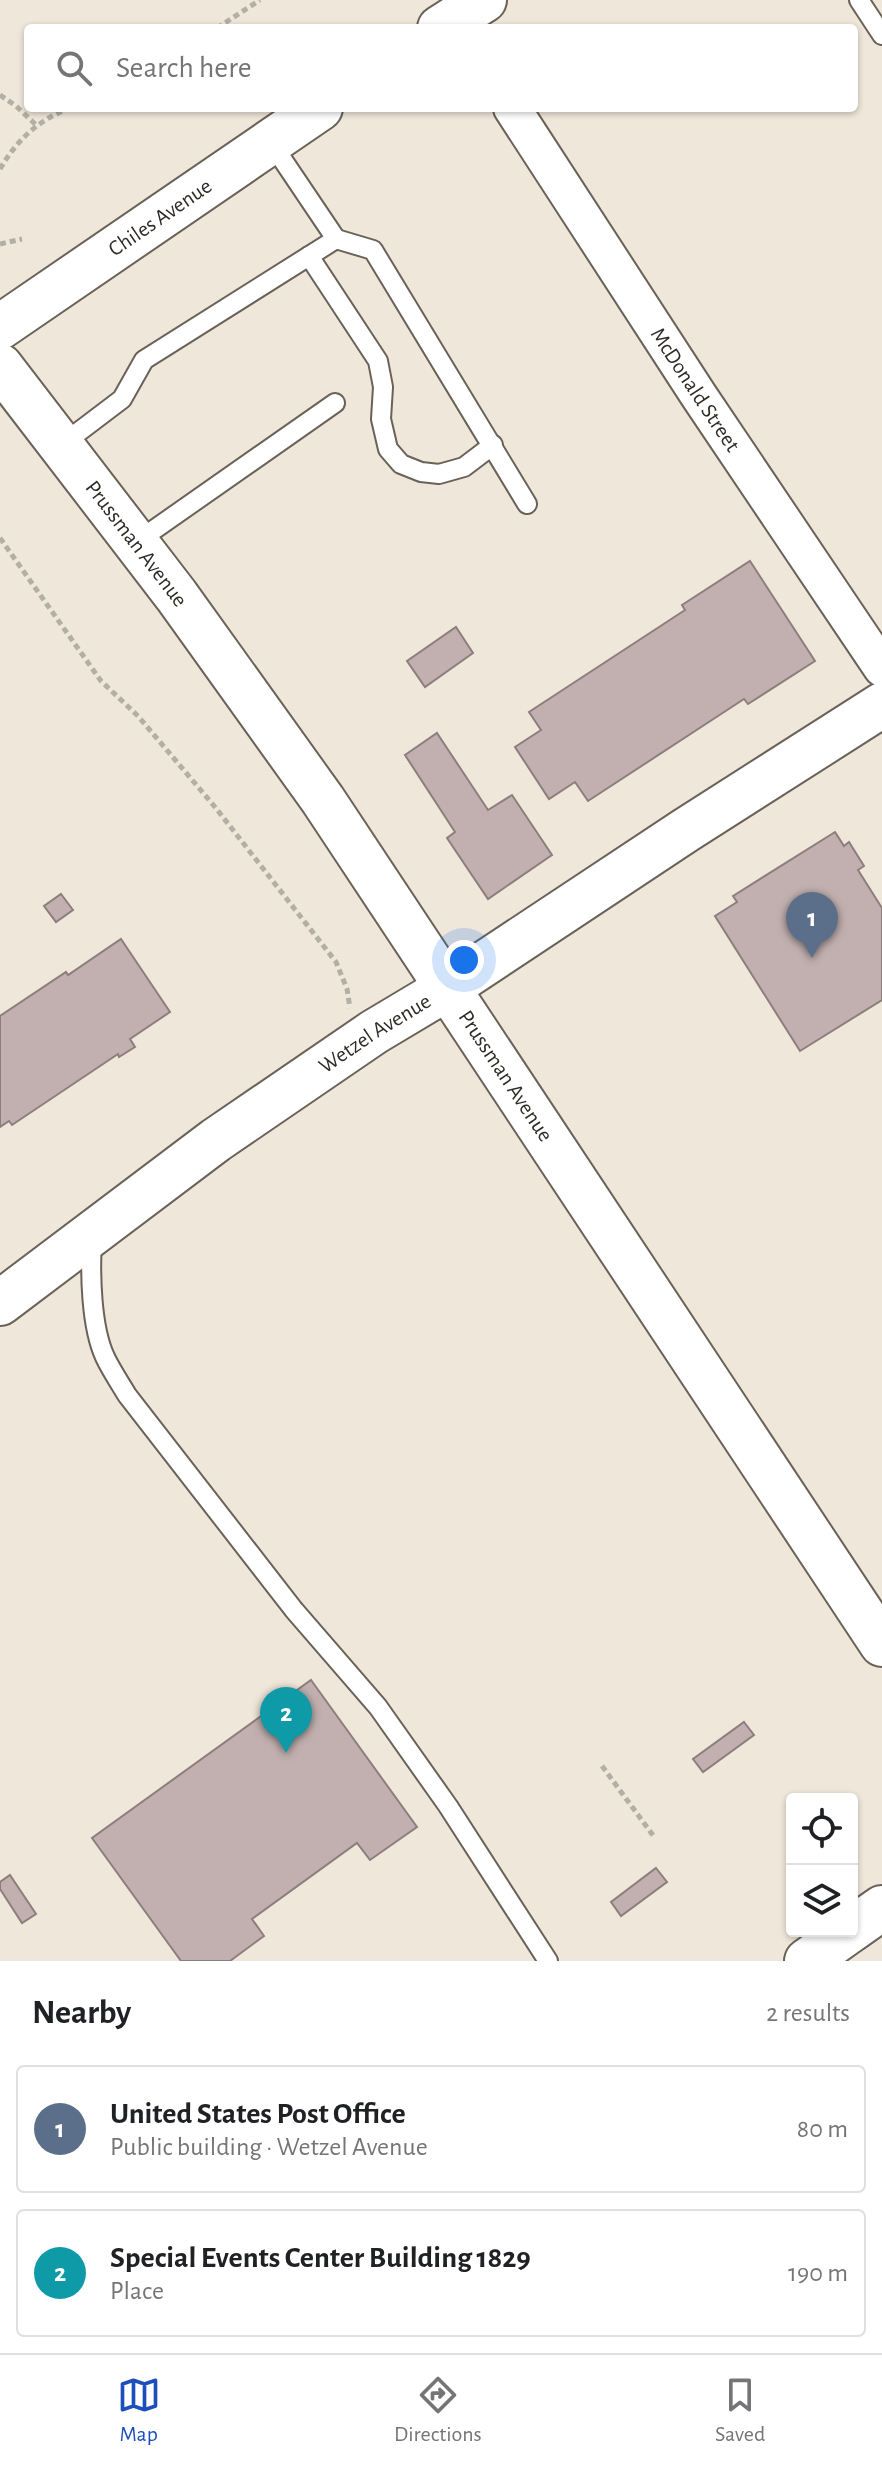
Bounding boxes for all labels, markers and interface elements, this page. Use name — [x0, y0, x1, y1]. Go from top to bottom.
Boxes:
search box — [24, 24, 858, 112]
icon: search — [52, 46, 96, 90]
text: Search here — [116, 53, 252, 83]
street label: Chiles Avenue — [104, 175, 216, 260]
street label: McDonald Street — [647, 324, 744, 456]
street label: Prussman Avenue — [81, 476, 192, 611]
pin: 1 — [786, 892, 838, 958]
your location — [444, 940, 484, 980]
street label: Wetzel Avenue — [315, 990, 435, 1077]
street label: Prussman Avenue — [454, 1006, 557, 1146]
pin: 2 — [260, 1687, 312, 1753]
map controls — [786, 1793, 858, 1937]
button: locate — [786, 1793, 858, 1865]
button: layers — [786, 1865, 858, 1937]
text: Nearby — [32, 1996, 131, 2030]
text: 2 results — [766, 2000, 850, 2026]
text: United States Post Office — [110, 2099, 406, 2129]
text: 1 — [55, 2116, 65, 2142]
text: 80 m — [797, 2116, 848, 2142]
text: Public building · Wetzel Avenue — [110, 2134, 428, 2160]
text: Special Events Center Building 1829 — [110, 2243, 531, 2273]
text: 2 — [54, 2260, 66, 2286]
text: 190 m — [788, 2260, 848, 2286]
text: Place — [110, 2278, 164, 2304]
tab: Map — [117, 2373, 161, 2447]
tab: Directions — [394, 2373, 482, 2447]
tab: Saved — [715, 2373, 765, 2447]

